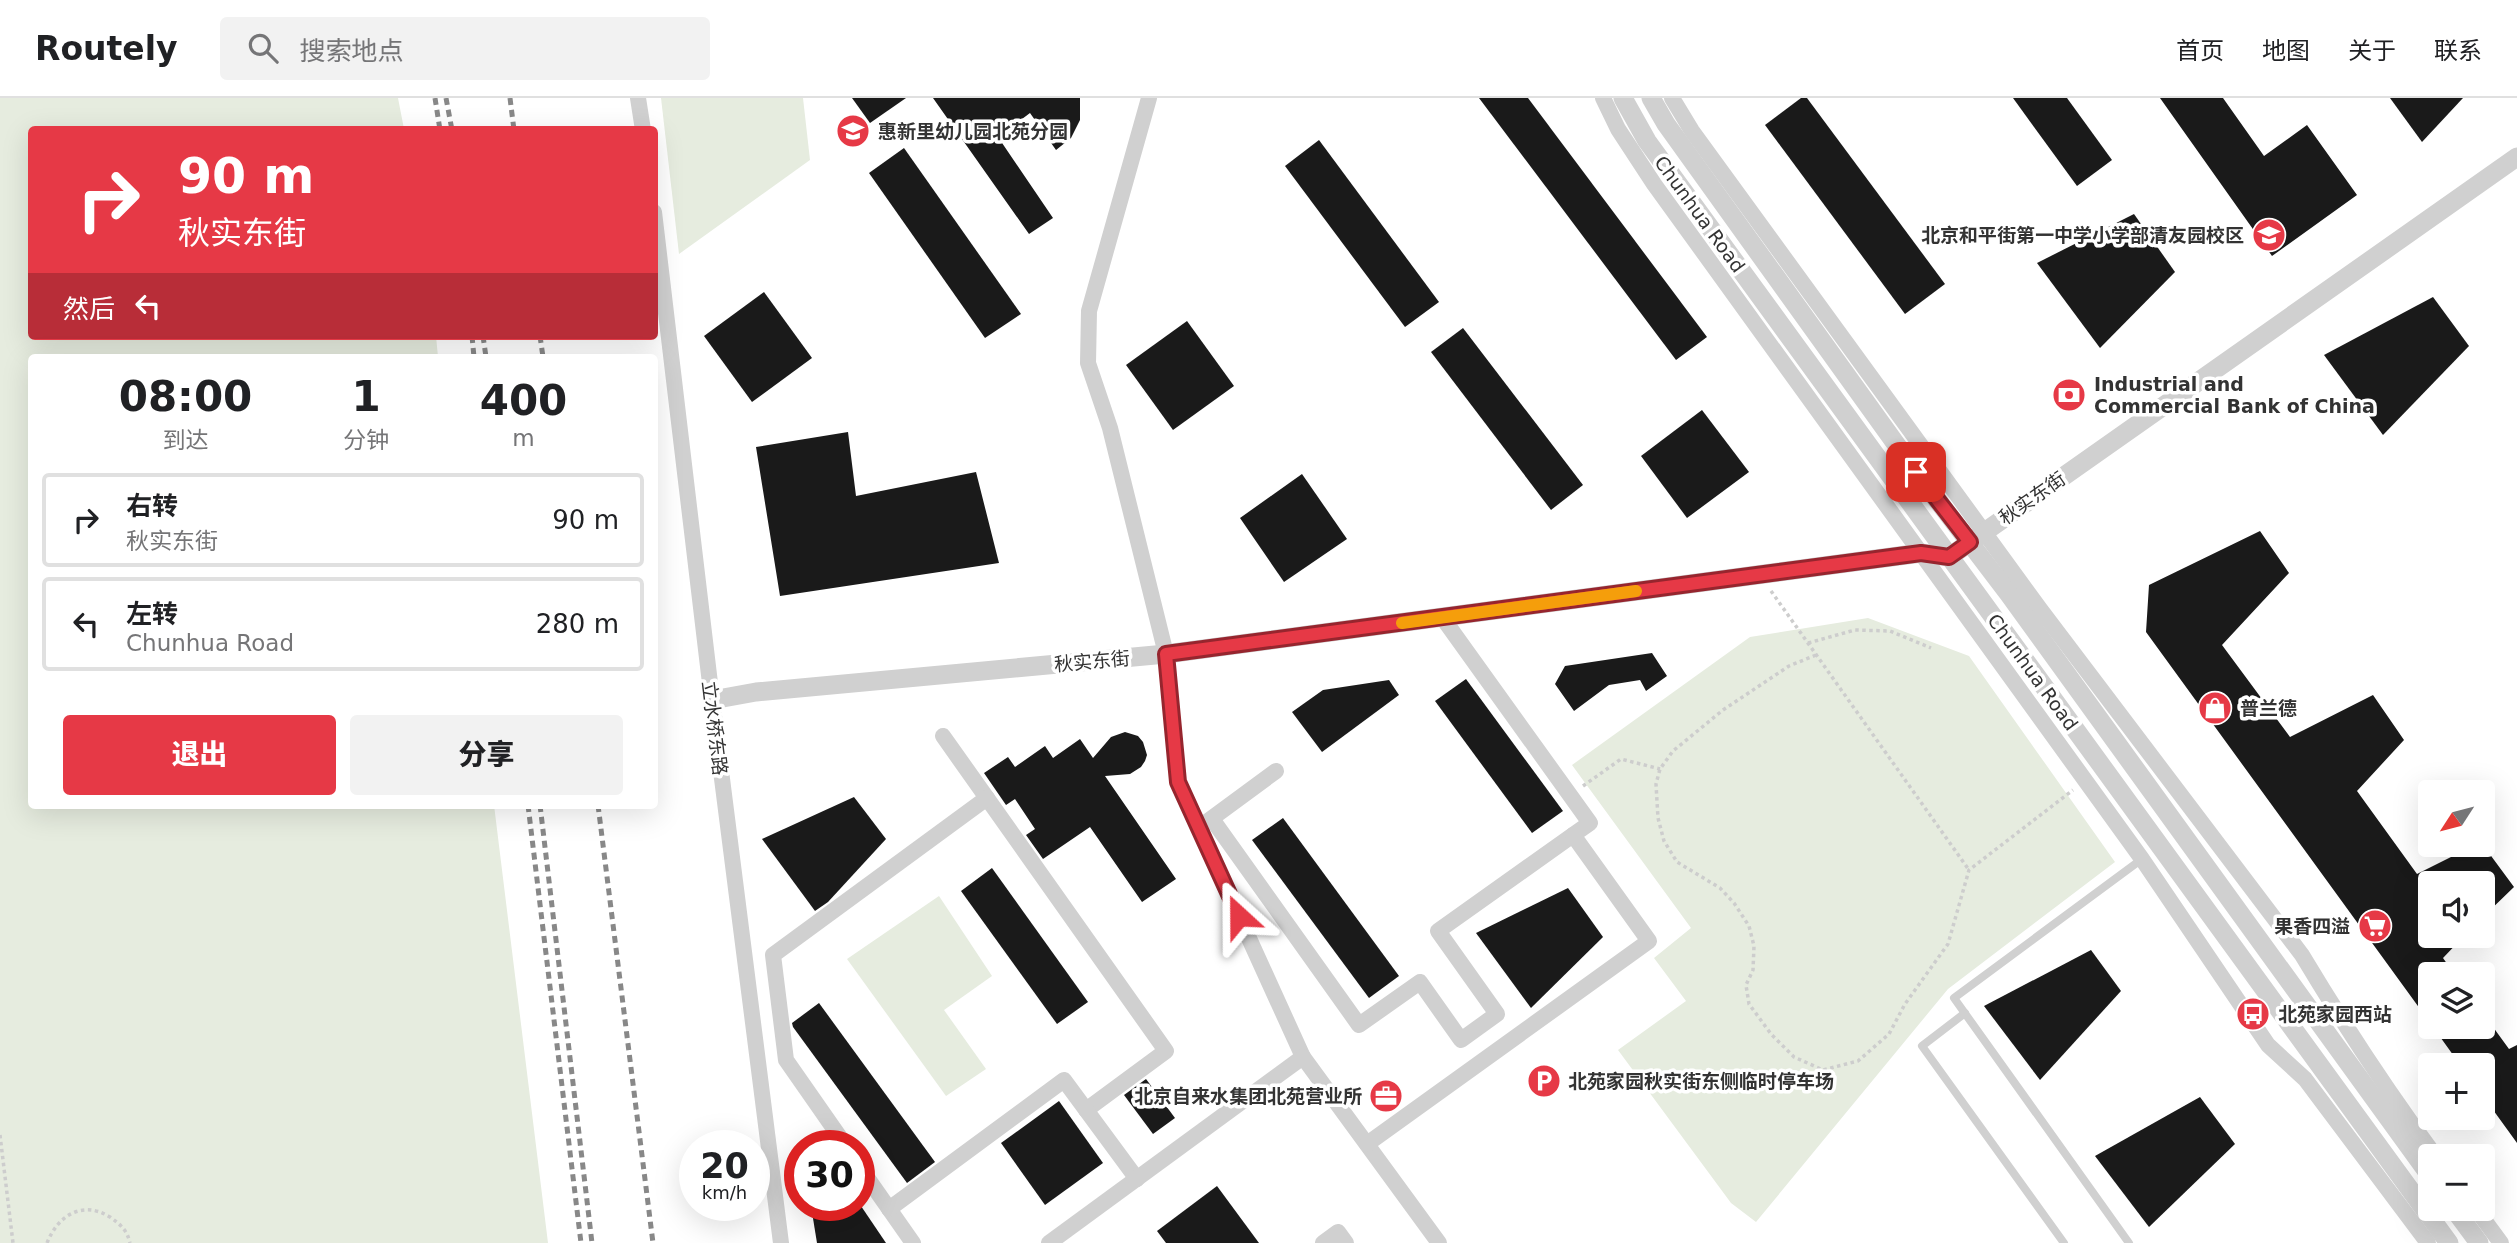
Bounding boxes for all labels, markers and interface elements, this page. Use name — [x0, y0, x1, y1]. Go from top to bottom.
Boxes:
search box — [220, 17, 710, 80]
text: Routely — [35, 29, 178, 68]
icon: search — [244, 29, 282, 67]
text: 搜索地点 — [300, 36, 404, 66]
text: 首页 — [2176, 37, 2224, 65]
text: 地图 — [2262, 37, 2310, 65]
text: 关于 — [2348, 37, 2396, 65]
text: 联系 — [2434, 37, 2482, 65]
school or university icon: 惠新里幼儿园北苑分园 — [834, 112, 872, 150]
place label: 惠新里幼儿园北苑分园 — [878, 120, 1068, 142]
text: 90 m — [178, 148, 314, 205]
street label: Chunhua Road — [1650, 151, 1750, 277]
icon: right — [63, 154, 154, 245]
text: 秋实东街 — [178, 214, 306, 252]
school or university icon: 北京和平街第一中学小学部清友园校区 — [2250, 216, 2288, 254]
place label: 北京和平街第一中学小学部清友园校区 — [1921, 224, 2244, 246]
icon: left — [129, 287, 167, 325]
text: 然后 — [63, 294, 115, 324]
text: 08:00 — [119, 372, 252, 421]
text: 1 — [351, 372, 381, 421]
place label: Industrial and Commercial Bank of China — [2094, 373, 2375, 417]
text: 400 — [480, 376, 567, 425]
bank icon: Industrial and Commercial Bank of China — [2050, 376, 2088, 414]
text: m — [512, 425, 535, 451]
text: 到达 — [163, 427, 209, 453]
text: 分钟 — [343, 427, 389, 453]
pin — [1886, 442, 1946, 502]
icon: arrive — [1897, 453, 1935, 491]
street label: 秋实东街 — [1995, 467, 2069, 529]
text: 右转 — [126, 491, 178, 521]
icon: right — [67, 501, 105, 539]
text: 90 m — [552, 505, 619, 535]
text: 秋实东街 — [126, 528, 218, 554]
text: 左转 — [126, 599, 178, 629]
icon: left — [67, 605, 105, 643]
text: 280 m — [536, 609, 619, 639]
street label: Chunhua Road — [1983, 609, 2083, 735]
text: Chunhua Road — [126, 630, 294, 656]
street label: 秋实东街 — [1053, 647, 1131, 675]
street label: 立水桥东路 — [698, 680, 732, 776]
shop icon: 普兰德 — [2196, 689, 2234, 727]
place label: 普兰德 — [2240, 697, 2297, 719]
button: 退出 — [63, 715, 336, 795]
button: 分享 — [350, 715, 623, 795]
north arrow — [2418, 780, 2496, 858]
map controls — [2418, 780, 2495, 1221]
button: sound — [2418, 871, 2495, 948]
position arrow — [1202, 879, 1276, 953]
supermarket icon: 果香四溢 — [2356, 907, 2394, 945]
place label: 果香四溢 — [2274, 915, 2350, 937]
button: layers — [2418, 962, 2495, 1039]
bus stop icon: 北苑家园西站 — [2234, 995, 2272, 1033]
place label: 北苑家园西站 — [2278, 1003, 2392, 1025]
button: + — [2418, 1053, 2495, 1130]
parking icon: 北苑家园秋实街东侧临时停车场 — [1525, 1062, 1563, 1100]
place label: 北苑家园秋实街东侧临时停车场 — [1568, 1070, 1834, 1092]
office icon: 北京自来水集团北苑营业所 — [1367, 1077, 1405, 1115]
place label: 北京自来水集团北苑营业所 — [1134, 1085, 1362, 1107]
speed limit sign: 30 — [784, 1130, 875, 1221]
button: − — [2418, 1144, 2495, 1221]
text: 20 — [700, 1146, 749, 1186]
text: km/h — [702, 1182, 747, 1203]

